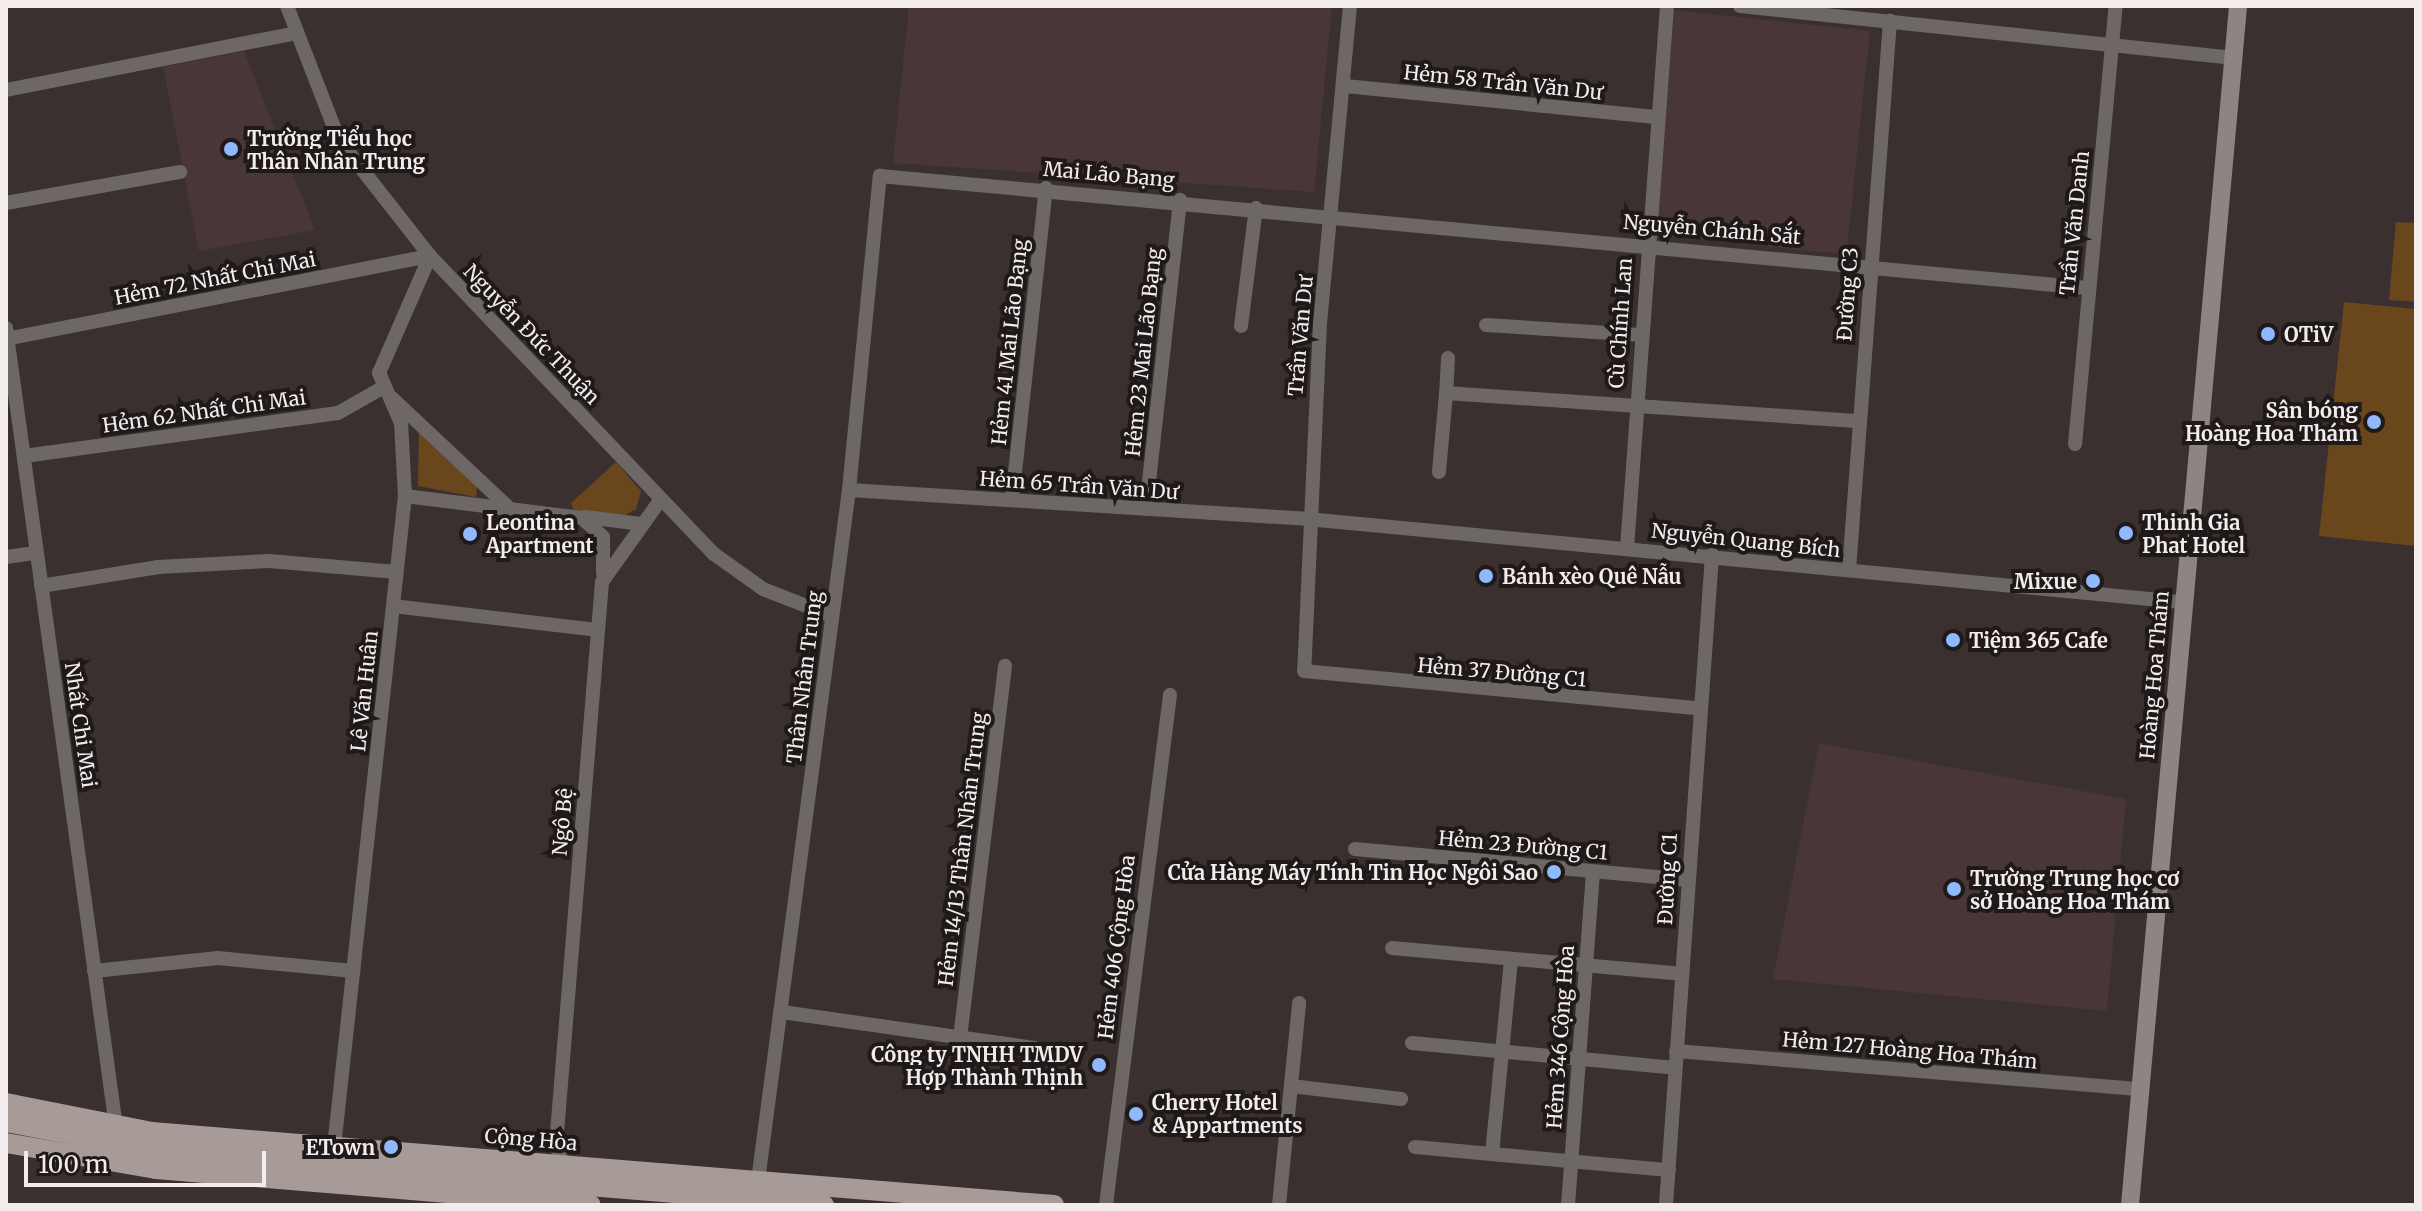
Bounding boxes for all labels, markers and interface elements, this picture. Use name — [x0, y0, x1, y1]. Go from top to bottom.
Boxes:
street label: Hẻm 58 Trần Văn Dư — [1403, 60, 1603, 104]
place label: Trường Tiểu học Thân Nhân Trung — [247, 126, 425, 173]
marker: Trường Tiểu học Thân Nhân Trung — [222, 140, 240, 158]
street label: Trần Văn Danh — [2054, 150, 2094, 296]
street label: Mai Lão Bạng — [1042, 156, 1176, 192]
street label: Nguyễn Chánh Sắt — [1622, 209, 1802, 249]
street label: Hẻm 41 Mai Lão Bạng — [986, 238, 1032, 446]
street label: Hẻm 23 Mai Lão Bạng — [1120, 246, 1166, 458]
street label: Đường C3 — [1832, 246, 1862, 342]
street label: Hẻm 72 Nhất Chi Mai — [112, 247, 318, 309]
street label: Cù Chính Lan — [1603, 257, 1637, 389]
street label: Nguyễn Đức Thuận — [459, 259, 605, 409]
street label: Trần Văn Dư — [1283, 275, 1317, 397]
place label: OTiV — [2284, 322, 2333, 346]
marker: OTiV — [2259, 325, 2277, 343]
street label: Hẻm 62 Nhất Chi Mai — [101, 385, 307, 437]
place label: Sân bóng Hoàng Hoa Thám — [2185, 398, 2358, 445]
marker: Sân bóng Hoàng Hoa Thám — [2365, 413, 2383, 431]
street label: Hẻm 65 Trần Văn Dư — [979, 466, 1179, 504]
place label: Leontina Apartment — [486, 510, 594, 557]
place label: Thinh Gia Phat Hotel — [2142, 510, 2245, 557]
street label: Nguyễn Quang Bích — [1650, 518, 1842, 562]
marker: Thinh Gia Phat Hotel — [2117, 524, 2135, 542]
marker: Leontina Apartment — [461, 525, 479, 543]
place label: Bánh xèo Quê Nẫu — [1502, 564, 1681, 588]
marker: Bánh xèo Quê Nẫu — [1477, 567, 1495, 585]
place label: Mixue — [2014, 569, 2077, 593]
marker: Mixue — [2084, 572, 2102, 590]
street label: Thân Nhân Trung — [782, 589, 826, 765]
street label: Hoàng Hoa Thám — [2135, 590, 2173, 760]
place label: Tiệm 365 Cafe — [1969, 628, 2108, 652]
street label: Lê Văn Huân — [346, 629, 382, 753]
marker: Tiệm 365 Cafe — [1944, 631, 1962, 649]
street label: Hẻm 37 Đường C1 — [1416, 653, 1588, 691]
street label: Nhất Chi Mai — [60, 661, 102, 789]
street label: Hẻm 14/13 Thân Nhân Trung — [933, 710, 991, 988]
street label: Ngô Bệ — [547, 787, 577, 857]
street label: Hẻm 23 Đường C1 — [1437, 826, 1609, 864]
street label: Đường C1 — [1653, 832, 1681, 926]
street label: Hẻm 406 Cộng Hòa — [1093, 854, 1139, 1040]
place label: Cửa Hàng Máy Tính Tin Học Ngôi Sao — [1168, 860, 1538, 884]
marker: Cửa Hàng Máy Tính Tin Học Ngôi Sao — [1545, 863, 1563, 881]
place label: Trường Trung học cơ sở Hoàng Hoa Thám — [1970, 866, 2179, 913]
marker: Trường Trung học cơ sở Hoàng Hoa Thám — [1945, 880, 1963, 898]
street label: Hẻm 346 Cộng Hòa — [1542, 945, 1578, 1129]
street label: Hẻm 127 Hoàng Hoa Thám — [1781, 1027, 2039, 1073]
place label: Công ty TNHH TMDV Hợp Thành Thịnh — [871, 1042, 1083, 1089]
marker: Công ty TNHH TMDV Hợp Thành Thịnh — [1090, 1056, 1108, 1074]
place label: Cherry Hotel & Appartments — [1152, 1090, 1303, 1137]
marker: Cherry Hotel & Appartments — [1127, 1105, 1145, 1123]
street label: Cộng Hòa — [484, 1123, 578, 1155]
scale bar — [28, 1135, 270, 1185]
place label: ETown — [306, 1135, 375, 1159]
marker: ETown — [382, 1138, 400, 1156]
text: 100 m — [38, 1149, 108, 1180]

